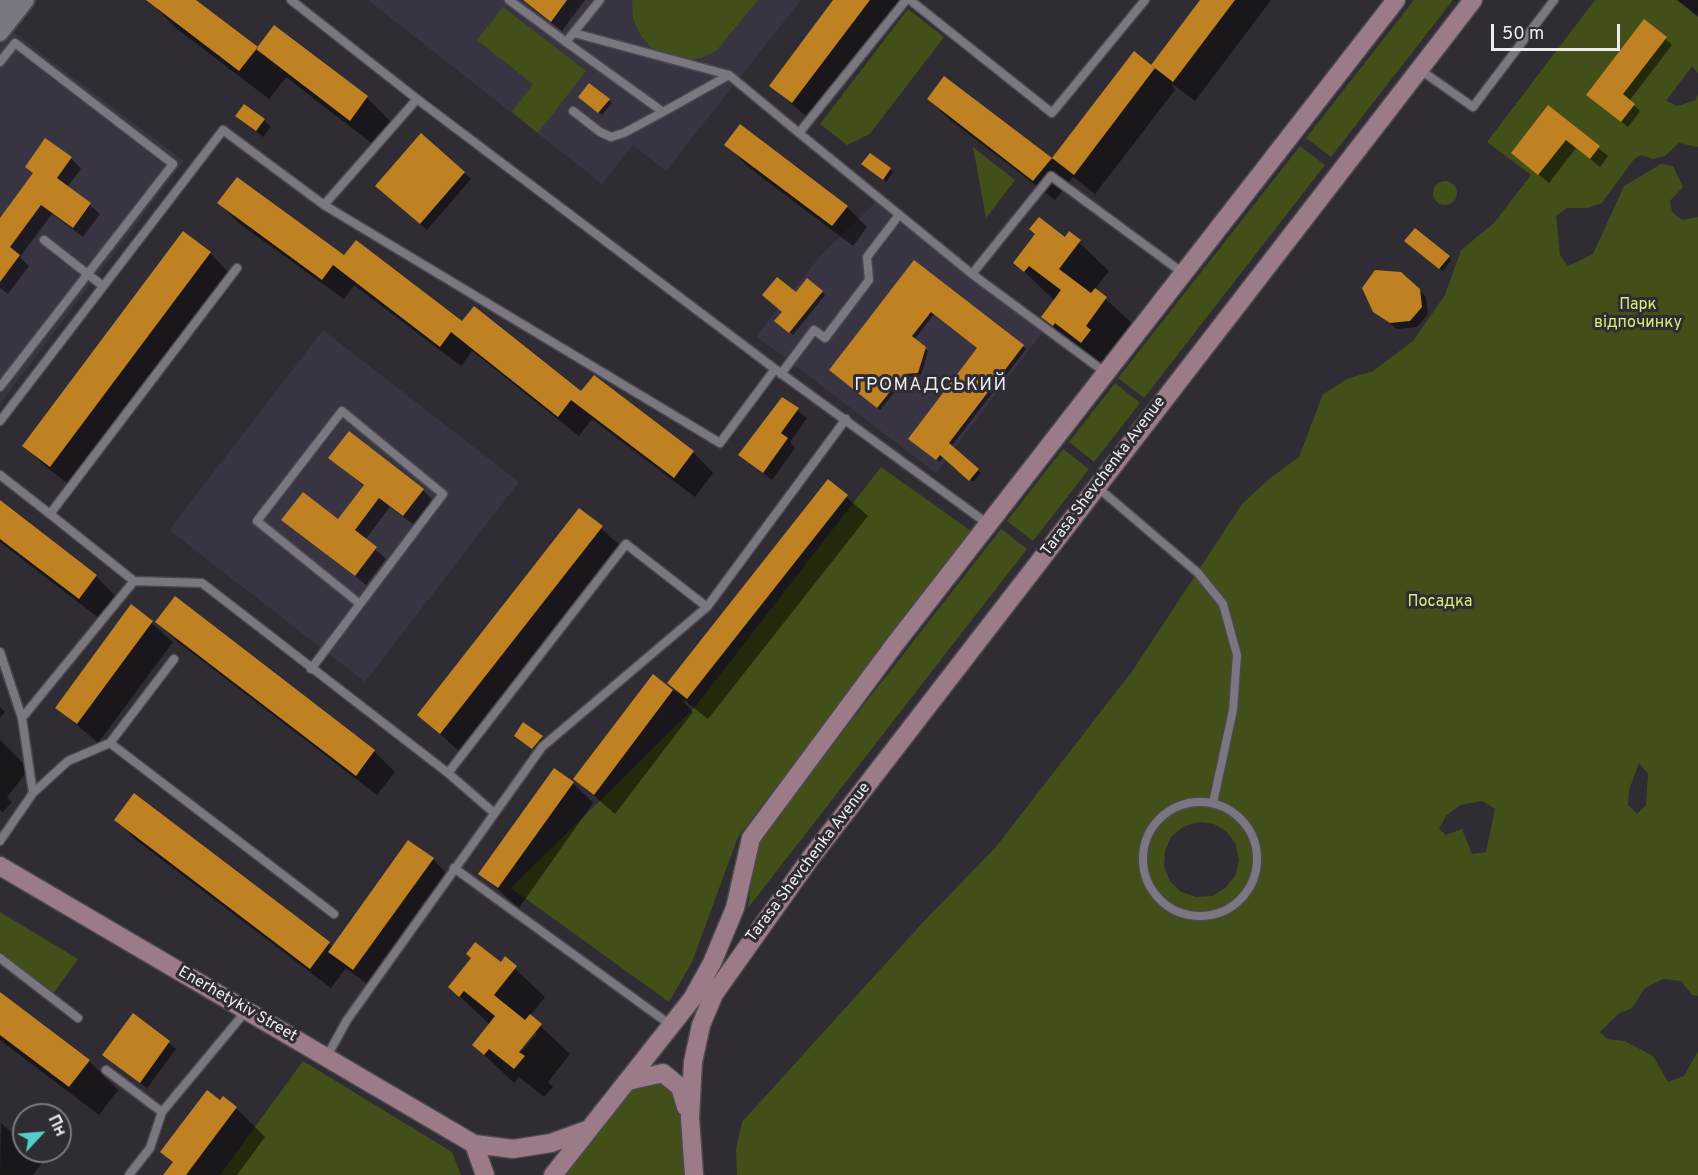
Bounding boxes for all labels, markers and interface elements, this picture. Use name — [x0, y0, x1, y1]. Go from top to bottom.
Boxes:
scale bar — [1494, 12, 1623, 50]
text: 50 m — [1502, 23, 1544, 46]
park label: Парк відпочинку — [1594, 296, 1682, 334]
district label: ГРОМАДСЬКИЙ — [854, 375, 1008, 397]
street label: Tarasa Shevchenka Avenue — [1038, 393, 1170, 561]
park label: Посадка — [1407, 593, 1473, 613]
street label: Tarasa Shevchenka Avenue — [743, 779, 875, 947]
street label: Enerhetykiv Street — [174, 963, 300, 1047]
north arrow — [12, 1103, 72, 1163]
text: Пн — [43, 1112, 70, 1140]

